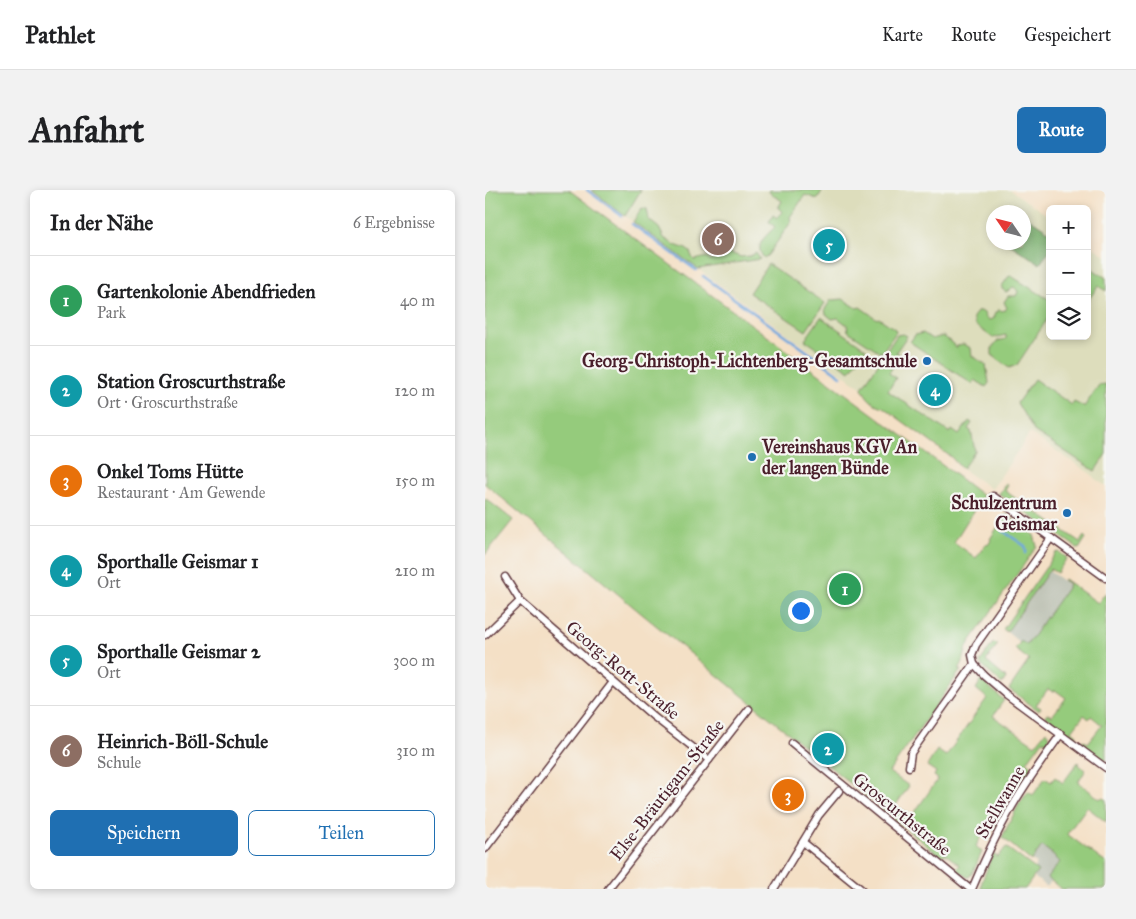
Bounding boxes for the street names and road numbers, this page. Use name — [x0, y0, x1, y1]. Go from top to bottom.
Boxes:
street label: Georg-Rott-Straße — [561, 616, 684, 725]
street label: Else-Bräutigam-Straße — [605, 715, 730, 865]
street label: Stellwanne — [970, 762, 1030, 842]
street label: Groscurthstraße — [848, 768, 956, 860]

